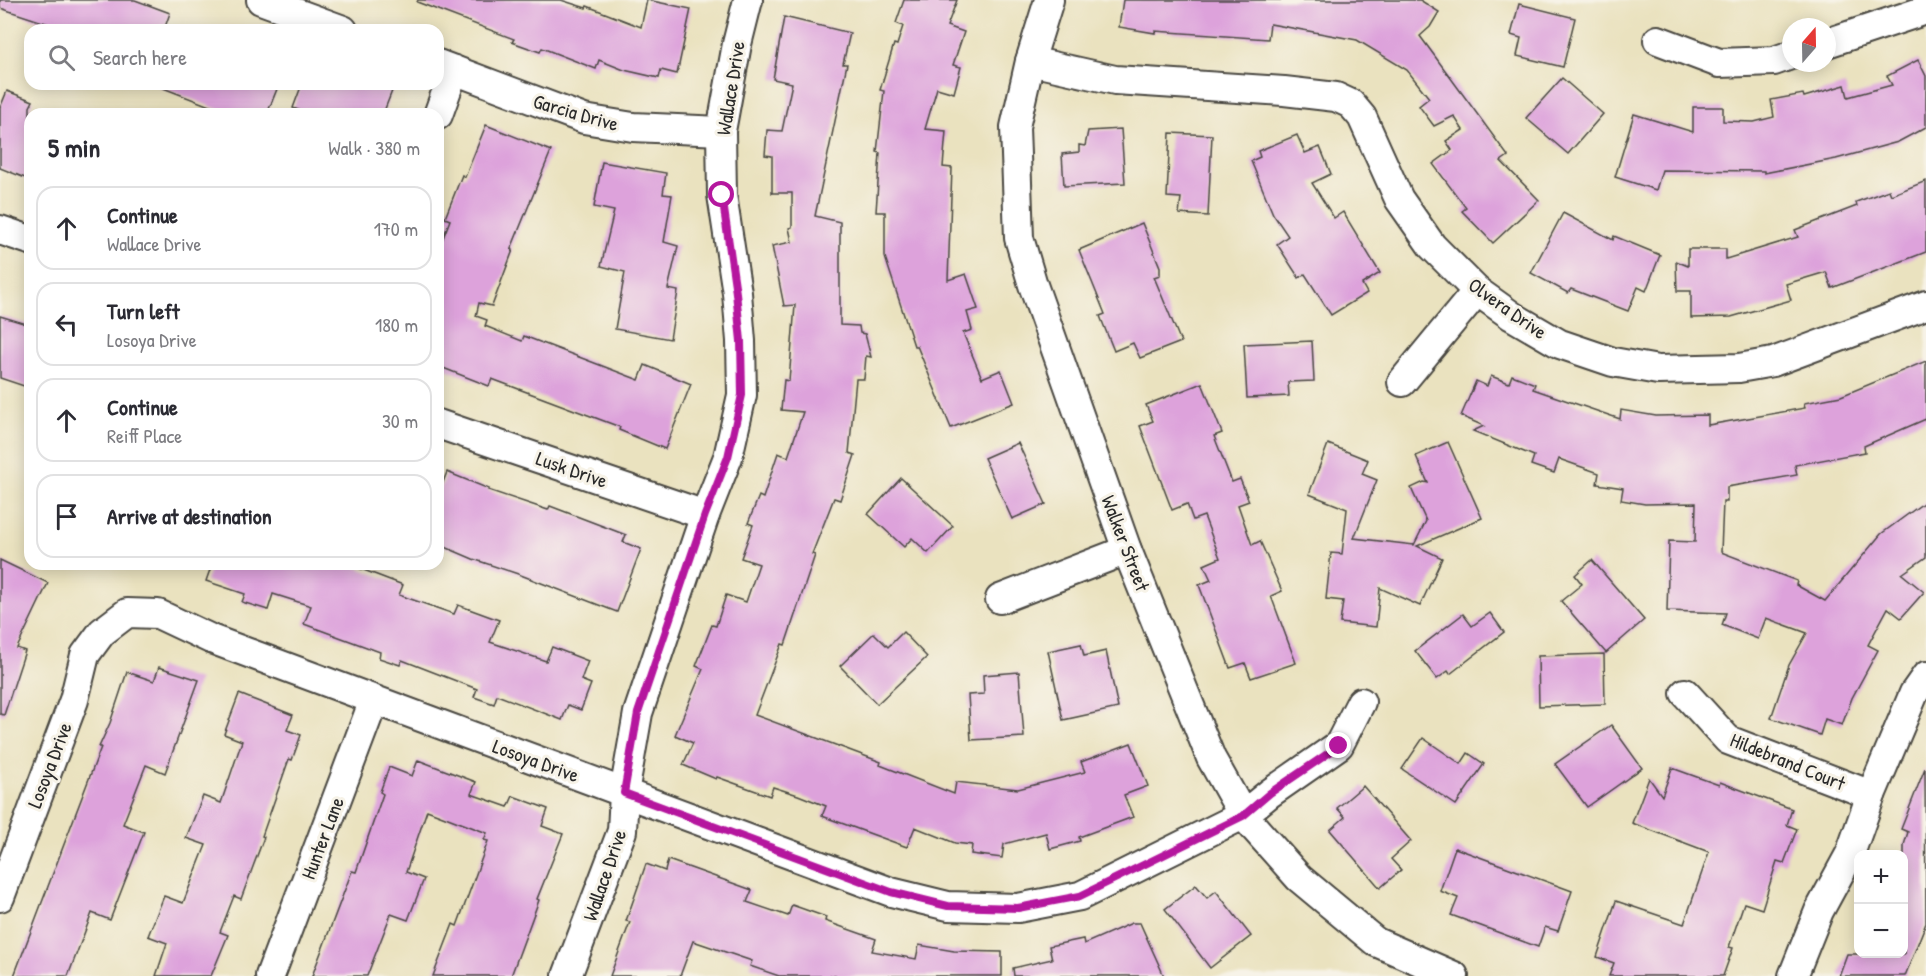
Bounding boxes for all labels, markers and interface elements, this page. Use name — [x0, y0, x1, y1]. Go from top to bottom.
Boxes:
north arrow — [1782, 18, 1836, 72]
search box — [24, 24, 444, 90]
street label: Wallace Drive — [709, 39, 751, 137]
icon: search — [45, 41, 78, 74]
text: Search here — [93, 42, 187, 72]
street label: Garcia Drive — [530, 87, 622, 137]
text: 5 min — [48, 130, 100, 165]
text: Walk · 380 m — [328, 134, 420, 161]
route start — [708, 181, 734, 207]
text: Continue — [107, 200, 178, 230]
icon: ahead — [50, 212, 83, 245]
text: 170 m — [374, 215, 418, 242]
text: Wallace Drive — [107, 230, 202, 257]
street label: Olvera Drive — [1463, 271, 1553, 345]
text: Turn left — [107, 296, 180, 326]
icon: left — [50, 308, 83, 341]
text: 180 m — [375, 311, 418, 338]
text: Losoya Drive — [107, 326, 197, 353]
text: Continue — [107, 392, 178, 422]
icon: ahead — [50, 404, 83, 437]
text: 30 m — [382, 407, 418, 434]
text: Reiff Place — [107, 422, 182, 449]
street label: Lusk Drive — [533, 444, 611, 494]
street label: Walker Street — [1095, 491, 1157, 596]
icon: arrive — [50, 500, 83, 533]
text: Arrive at destination — [107, 501, 272, 531]
street label: Losoya Drive — [20, 718, 78, 812]
street label: Hildebrand Court — [1727, 726, 1851, 797]
street label: Losoya Drive — [489, 732, 583, 788]
route end — [1325, 732, 1351, 758]
street label: Hunter Lane — [294, 793, 350, 883]
street label: Wallace Drive — [576, 826, 632, 924]
map controls — [1854, 850, 1908, 958]
button: + — [1854, 850, 1908, 904]
button: − — [1854, 904, 1908, 958]

